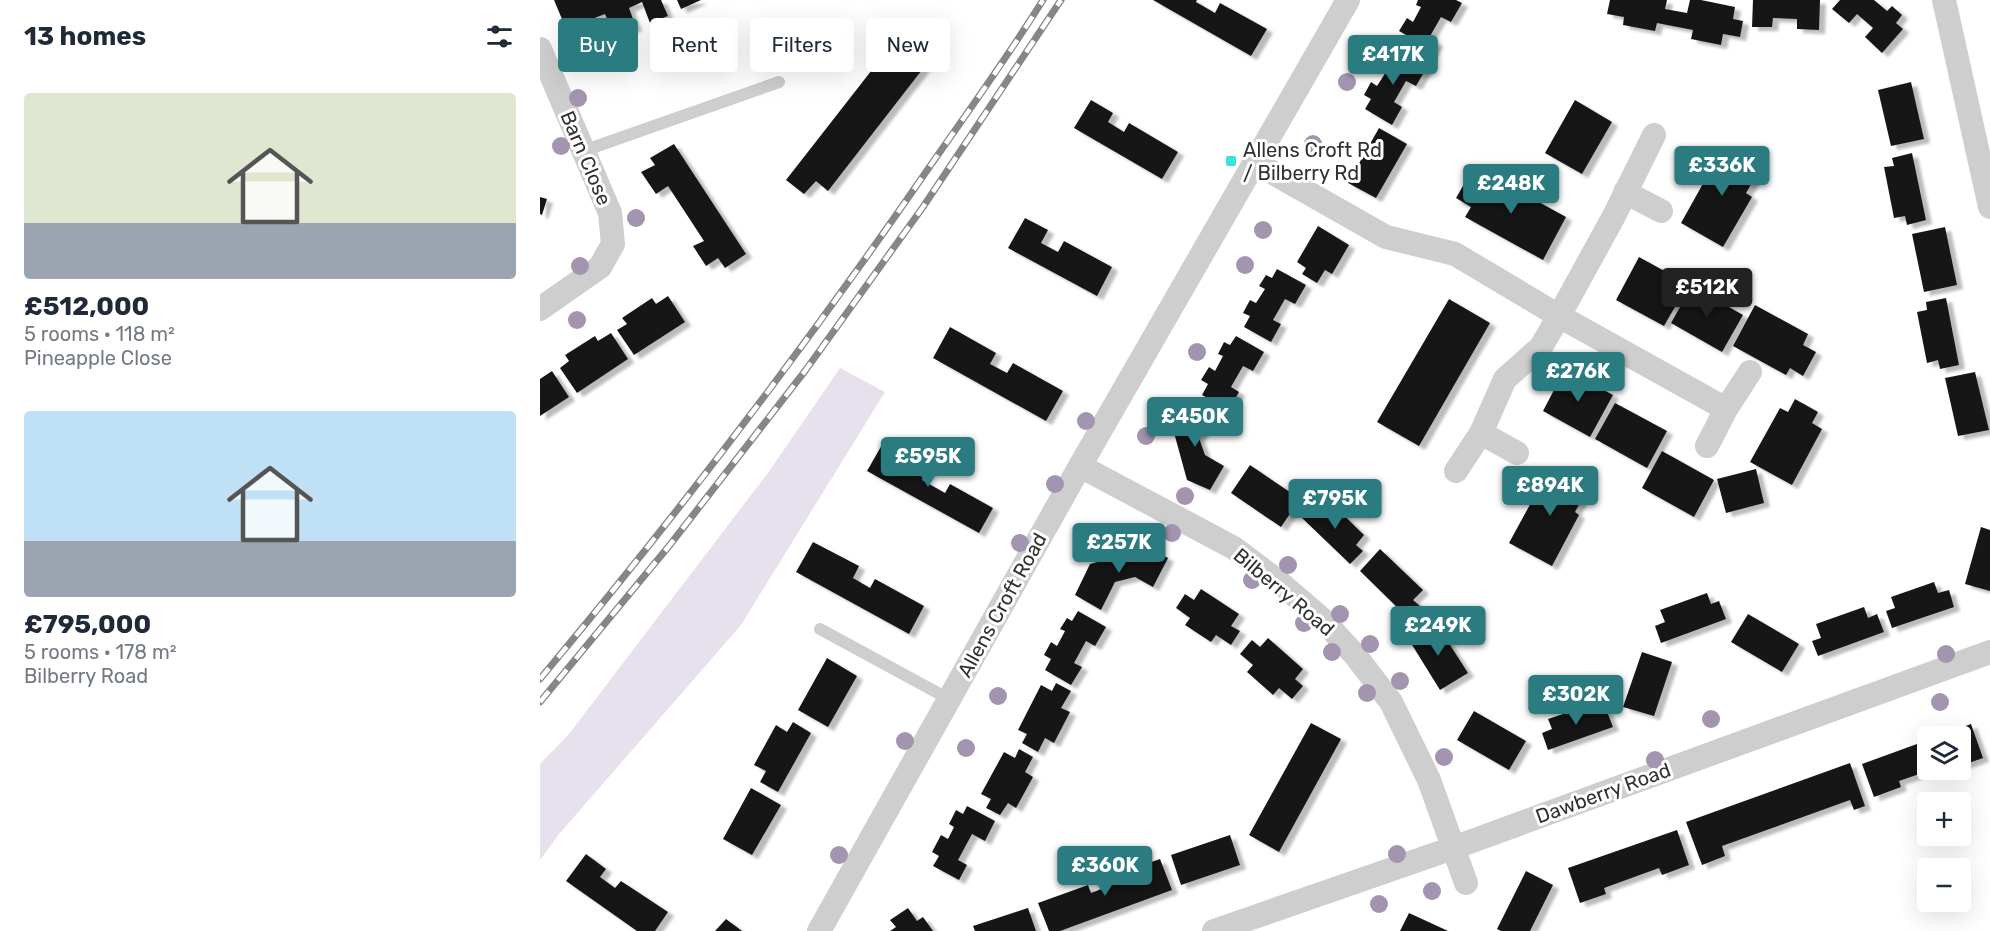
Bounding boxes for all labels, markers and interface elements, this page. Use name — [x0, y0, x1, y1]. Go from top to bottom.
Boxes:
chip: Buy — [558, 18, 638, 72]
chip: Rent — [650, 18, 738, 72]
chip: Filters — [750, 18, 854, 72]
chip: New — [866, 18, 950, 72]
icon: filters — [483, 20, 516, 53]
text: 13 homes — [24, 21, 146, 52]
pin: £417K — [1351, 35, 1435, 86]
text: £417K — [1362, 42, 1424, 66]
street label: Barn Close — [555, 107, 617, 209]
icon: home — [216, 132, 324, 240]
place label: Allens Croft Rd / Bilberry Rd — [1243, 138, 1382, 185]
pin: £336K — [1680, 146, 1764, 197]
text: £336K — [1688, 153, 1756, 177]
marker: Allens Croft Rd / Bilberry Rd — [1224, 154, 1238, 168]
pin: £248K — [1469, 164, 1553, 215]
text: £248K — [1477, 171, 1545, 195]
pin: £512K — [1665, 268, 1749, 319]
text: £512K — [1675, 275, 1739, 299]
text: £512,000 — [24, 291, 149, 322]
text: 5 rooms · 118 m² — [24, 322, 175, 346]
text: Pineapple Close — [24, 346, 172, 370]
pin: £276K — [1536, 352, 1620, 403]
text: £276K — [1546, 359, 1610, 383]
pin: £450K — [1153, 397, 1237, 448]
text: £450K — [1161, 404, 1229, 428]
pin: £595K — [886, 437, 970, 488]
text: £595K — [895, 444, 961, 468]
icon: home — [216, 450, 324, 558]
pin: £894K — [1508, 466, 1592, 517]
text: £894K — [1516, 473, 1584, 497]
pin: £795K — [1293, 479, 1377, 530]
text: £795K — [1303, 486, 1367, 510]
pin: £257K — [1077, 523, 1161, 574]
street label: Allens Croft Road — [952, 529, 1052, 681]
text: £257K — [1086, 530, 1152, 554]
street label: Bilberry Road — [1229, 543, 1339, 641]
pin: £249K — [1396, 606, 1480, 657]
text: £795,000 — [24, 609, 151, 640]
text: £249K — [1405, 613, 1472, 637]
text: 5 rooms · 178 m² — [24, 640, 177, 664]
text: Bilberry Road — [24, 664, 148, 688]
pin: £302K — [1534, 675, 1618, 726]
text: £302K — [1542, 682, 1610, 706]
map controls — [1917, 726, 1971, 912]
button: layers — [1917, 726, 1971, 780]
street label: Dawberry Road — [1532, 757, 1674, 829]
button: + — [1917, 792, 1971, 846]
pin: £360K — [1063, 846, 1147, 897]
text: £360K — [1071, 853, 1139, 877]
button: − — [1917, 858, 1971, 912]

